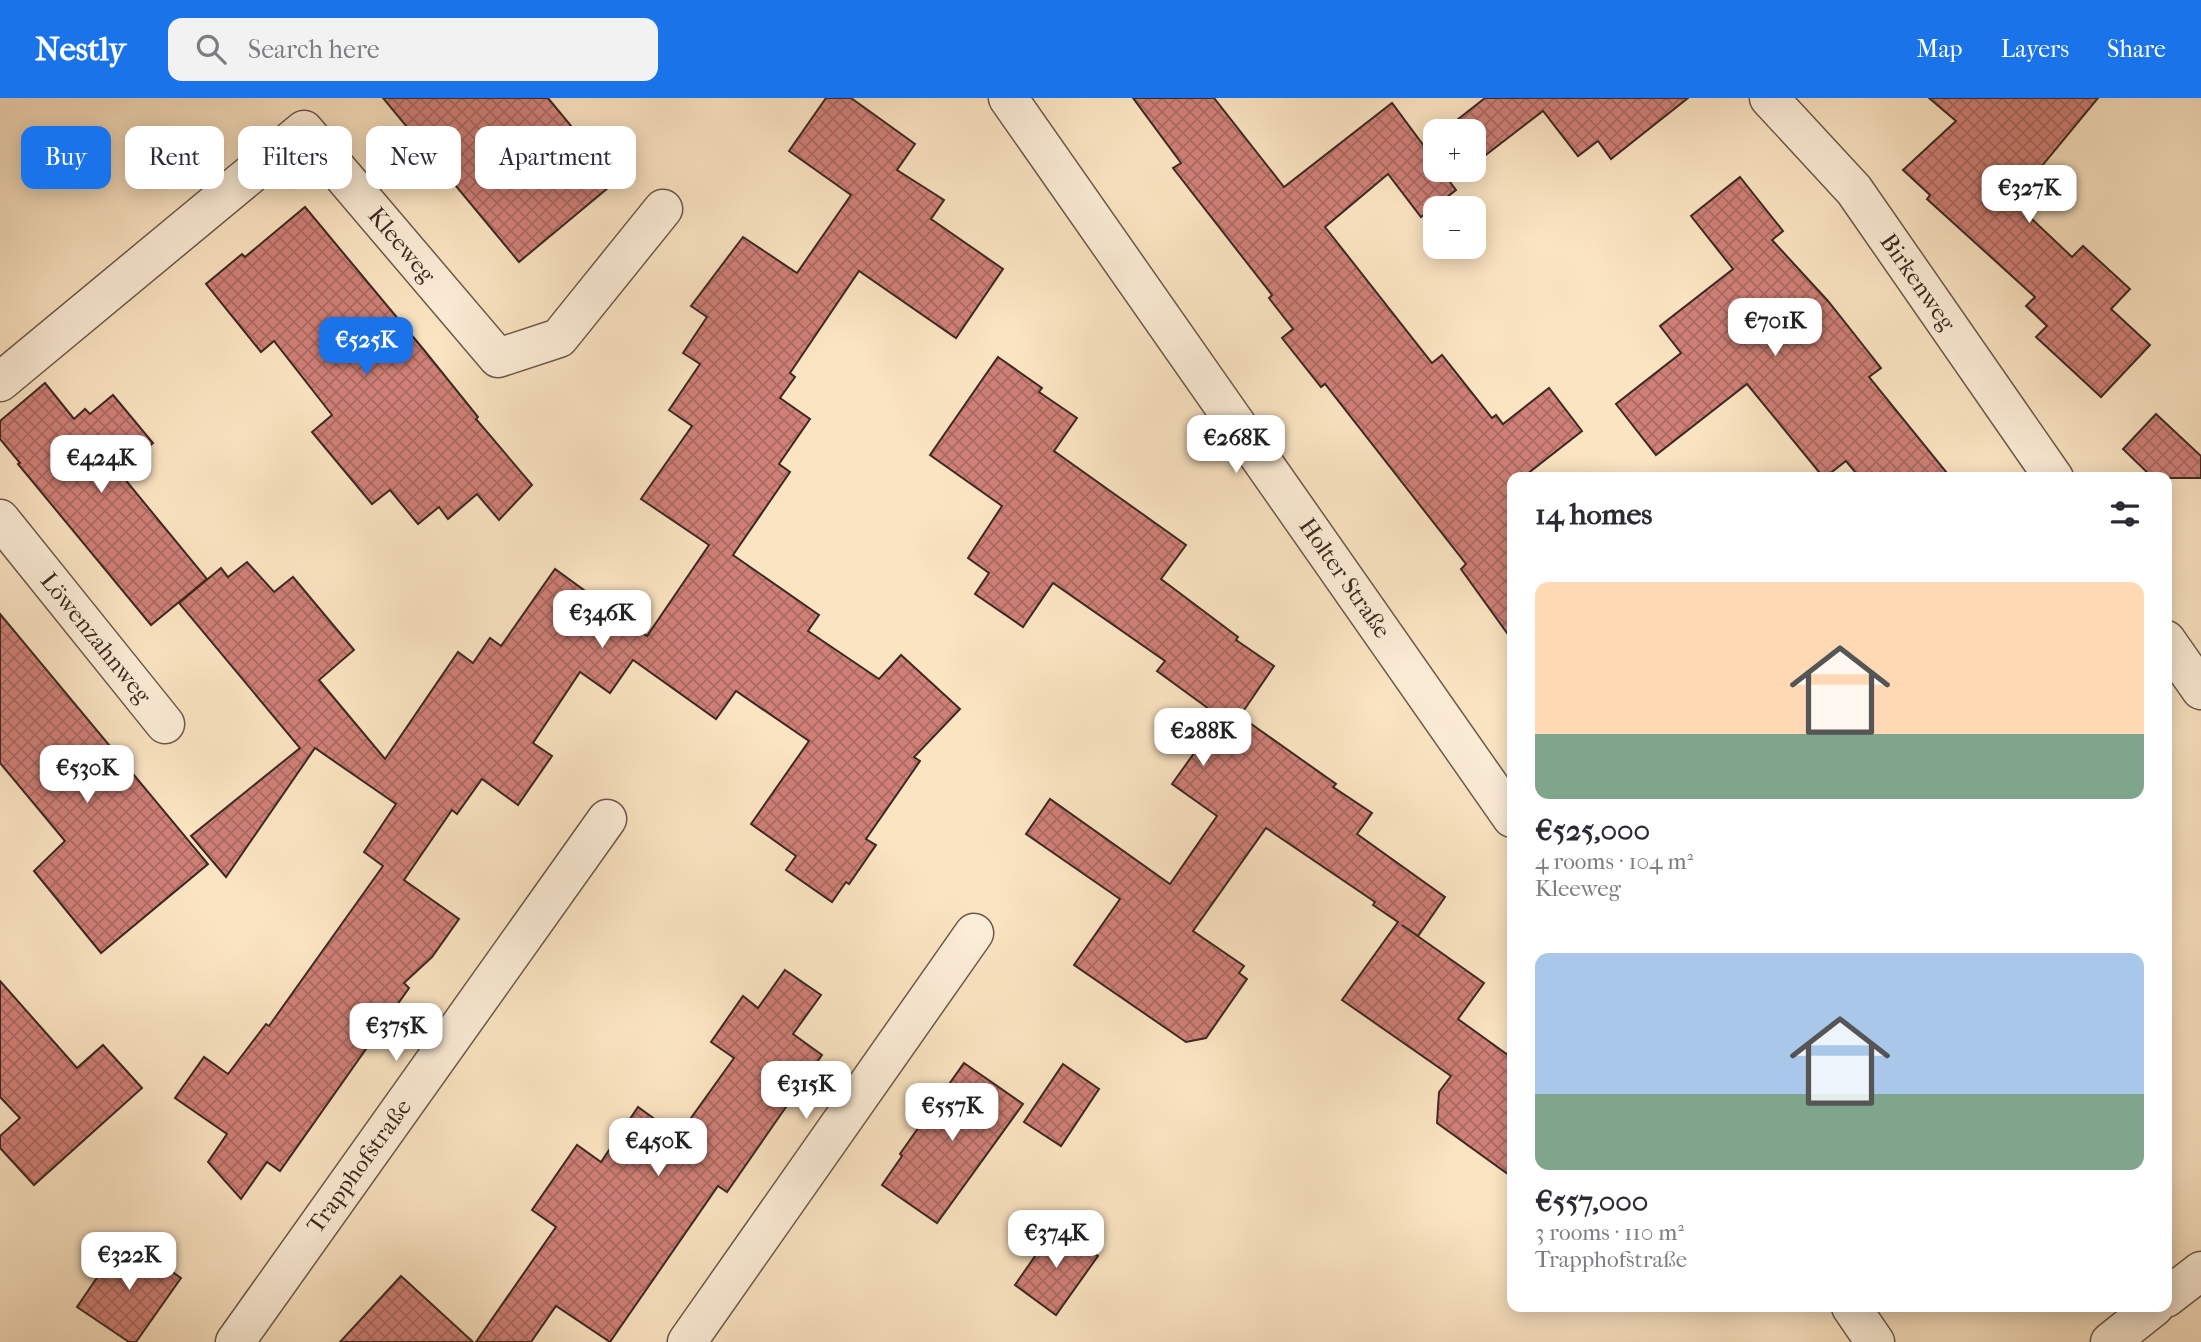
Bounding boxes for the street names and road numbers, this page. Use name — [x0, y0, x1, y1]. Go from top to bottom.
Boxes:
street label: Kleeweg — [363, 202, 442, 289]
street label: Birkenweg — [1874, 228, 1962, 337]
street label: Holter Straße — [1293, 513, 1397, 644]
street label: Löwenzahnweg — [35, 567, 158, 710]
street label: Trapphofstraße — [301, 1093, 417, 1238]

